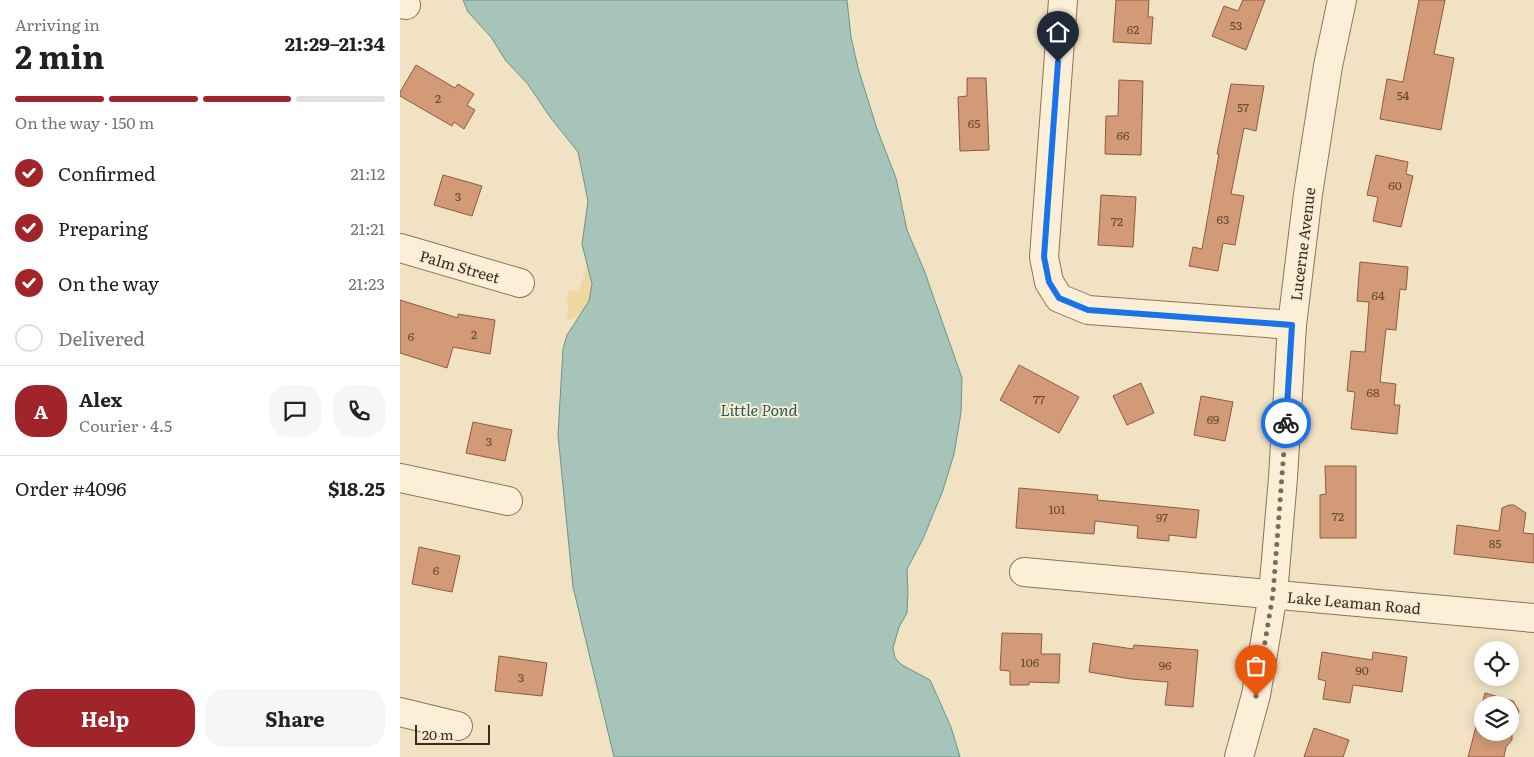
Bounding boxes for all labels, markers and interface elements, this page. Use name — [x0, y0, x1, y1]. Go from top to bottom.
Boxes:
pin — [1037, 11, 1079, 62]
text: Arriving in — [15, 12, 100, 36]
house number: 53 — [1230, 16, 1242, 34]
icon: home — [1044, 18, 1072, 46]
house number: 62 — [1127, 20, 1139, 38]
text: 21:29–21:34 — [285, 29, 385, 57]
text: 2 min — [15, 31, 104, 79]
house number: 54 — [1397, 86, 1410, 104]
house number: 2 — [435, 89, 441, 107]
house number: 57 — [1237, 98, 1249, 116]
text: On the way · 150 m — [15, 110, 154, 134]
house number: 65 — [968, 114, 980, 132]
house number: 66 — [1117, 126, 1130, 144]
icon: check — [15, 159, 43, 187]
text: Confirmed — [58, 159, 156, 187]
text: 21:12 — [350, 161, 385, 185]
house number: 60 — [1388, 176, 1402, 194]
street label: Lucerne Avenue — [1284, 186, 1320, 302]
house number: 3 — [455, 187, 461, 205]
house number: 63 — [1217, 210, 1229, 228]
house number: 72 — [1111, 212, 1123, 230]
icon: check — [15, 214, 43, 242]
text: Preparing — [58, 214, 148, 242]
text: 21:21 — [351, 216, 385, 240]
street label: Palm Street — [417, 244, 503, 288]
icon: check — [15, 269, 43, 297]
text: On the way — [58, 269, 159, 297]
text: 21:23 — [348, 271, 385, 295]
house number: 64 — [1371, 286, 1385, 304]
text: Delivered — [58, 324, 145, 352]
house number: 2 — [471, 325, 477, 343]
house number: 6 — [408, 327, 415, 345]
house number: 68 — [1366, 383, 1380, 401]
text: Alex — [79, 385, 122, 413]
button: chat — [269, 385, 321, 437]
button: phone — [333, 385, 385, 437]
house number: 77 — [1033, 390, 1045, 408]
text: A — [34, 397, 48, 425]
water label: Little Pond — [720, 397, 799, 421]
courier — [1261, 398, 1311, 448]
icon: bike — [1272, 409, 1300, 437]
house number: 69 — [1207, 410, 1219, 428]
text: Courier · 4.5 — [79, 413, 172, 437]
house number: 3 — [486, 432, 492, 450]
text: Order #4096 — [15, 474, 127, 502]
text: $18.25 — [328, 474, 385, 502]
house number: 101 — [1049, 500, 1065, 518]
house number: 72 — [1332, 507, 1344, 525]
house number: 97 — [1156, 508, 1168, 526]
house number: 85 — [1489, 534, 1501, 552]
house number: 6 — [433, 561, 440, 579]
street label: Lake Leaman Road — [1286, 585, 1422, 619]
map controls — [1474, 641, 1519, 741]
button: locate — [1474, 641, 1519, 686]
pin — [1235, 645, 1277, 696]
icon: bag — [1242, 652, 1270, 680]
house number: 106 — [1021, 653, 1040, 671]
house number: 96 — [1159, 656, 1172, 674]
house number: 90 — [1355, 661, 1369, 679]
house number: 3 — [518, 668, 524, 686]
button: Help — [15, 689, 195, 747]
button: Share — [205, 689, 385, 747]
button: layers — [1474, 696, 1519, 741]
scale bar — [415, 722, 490, 745]
text: 20 m — [422, 724, 454, 744]

